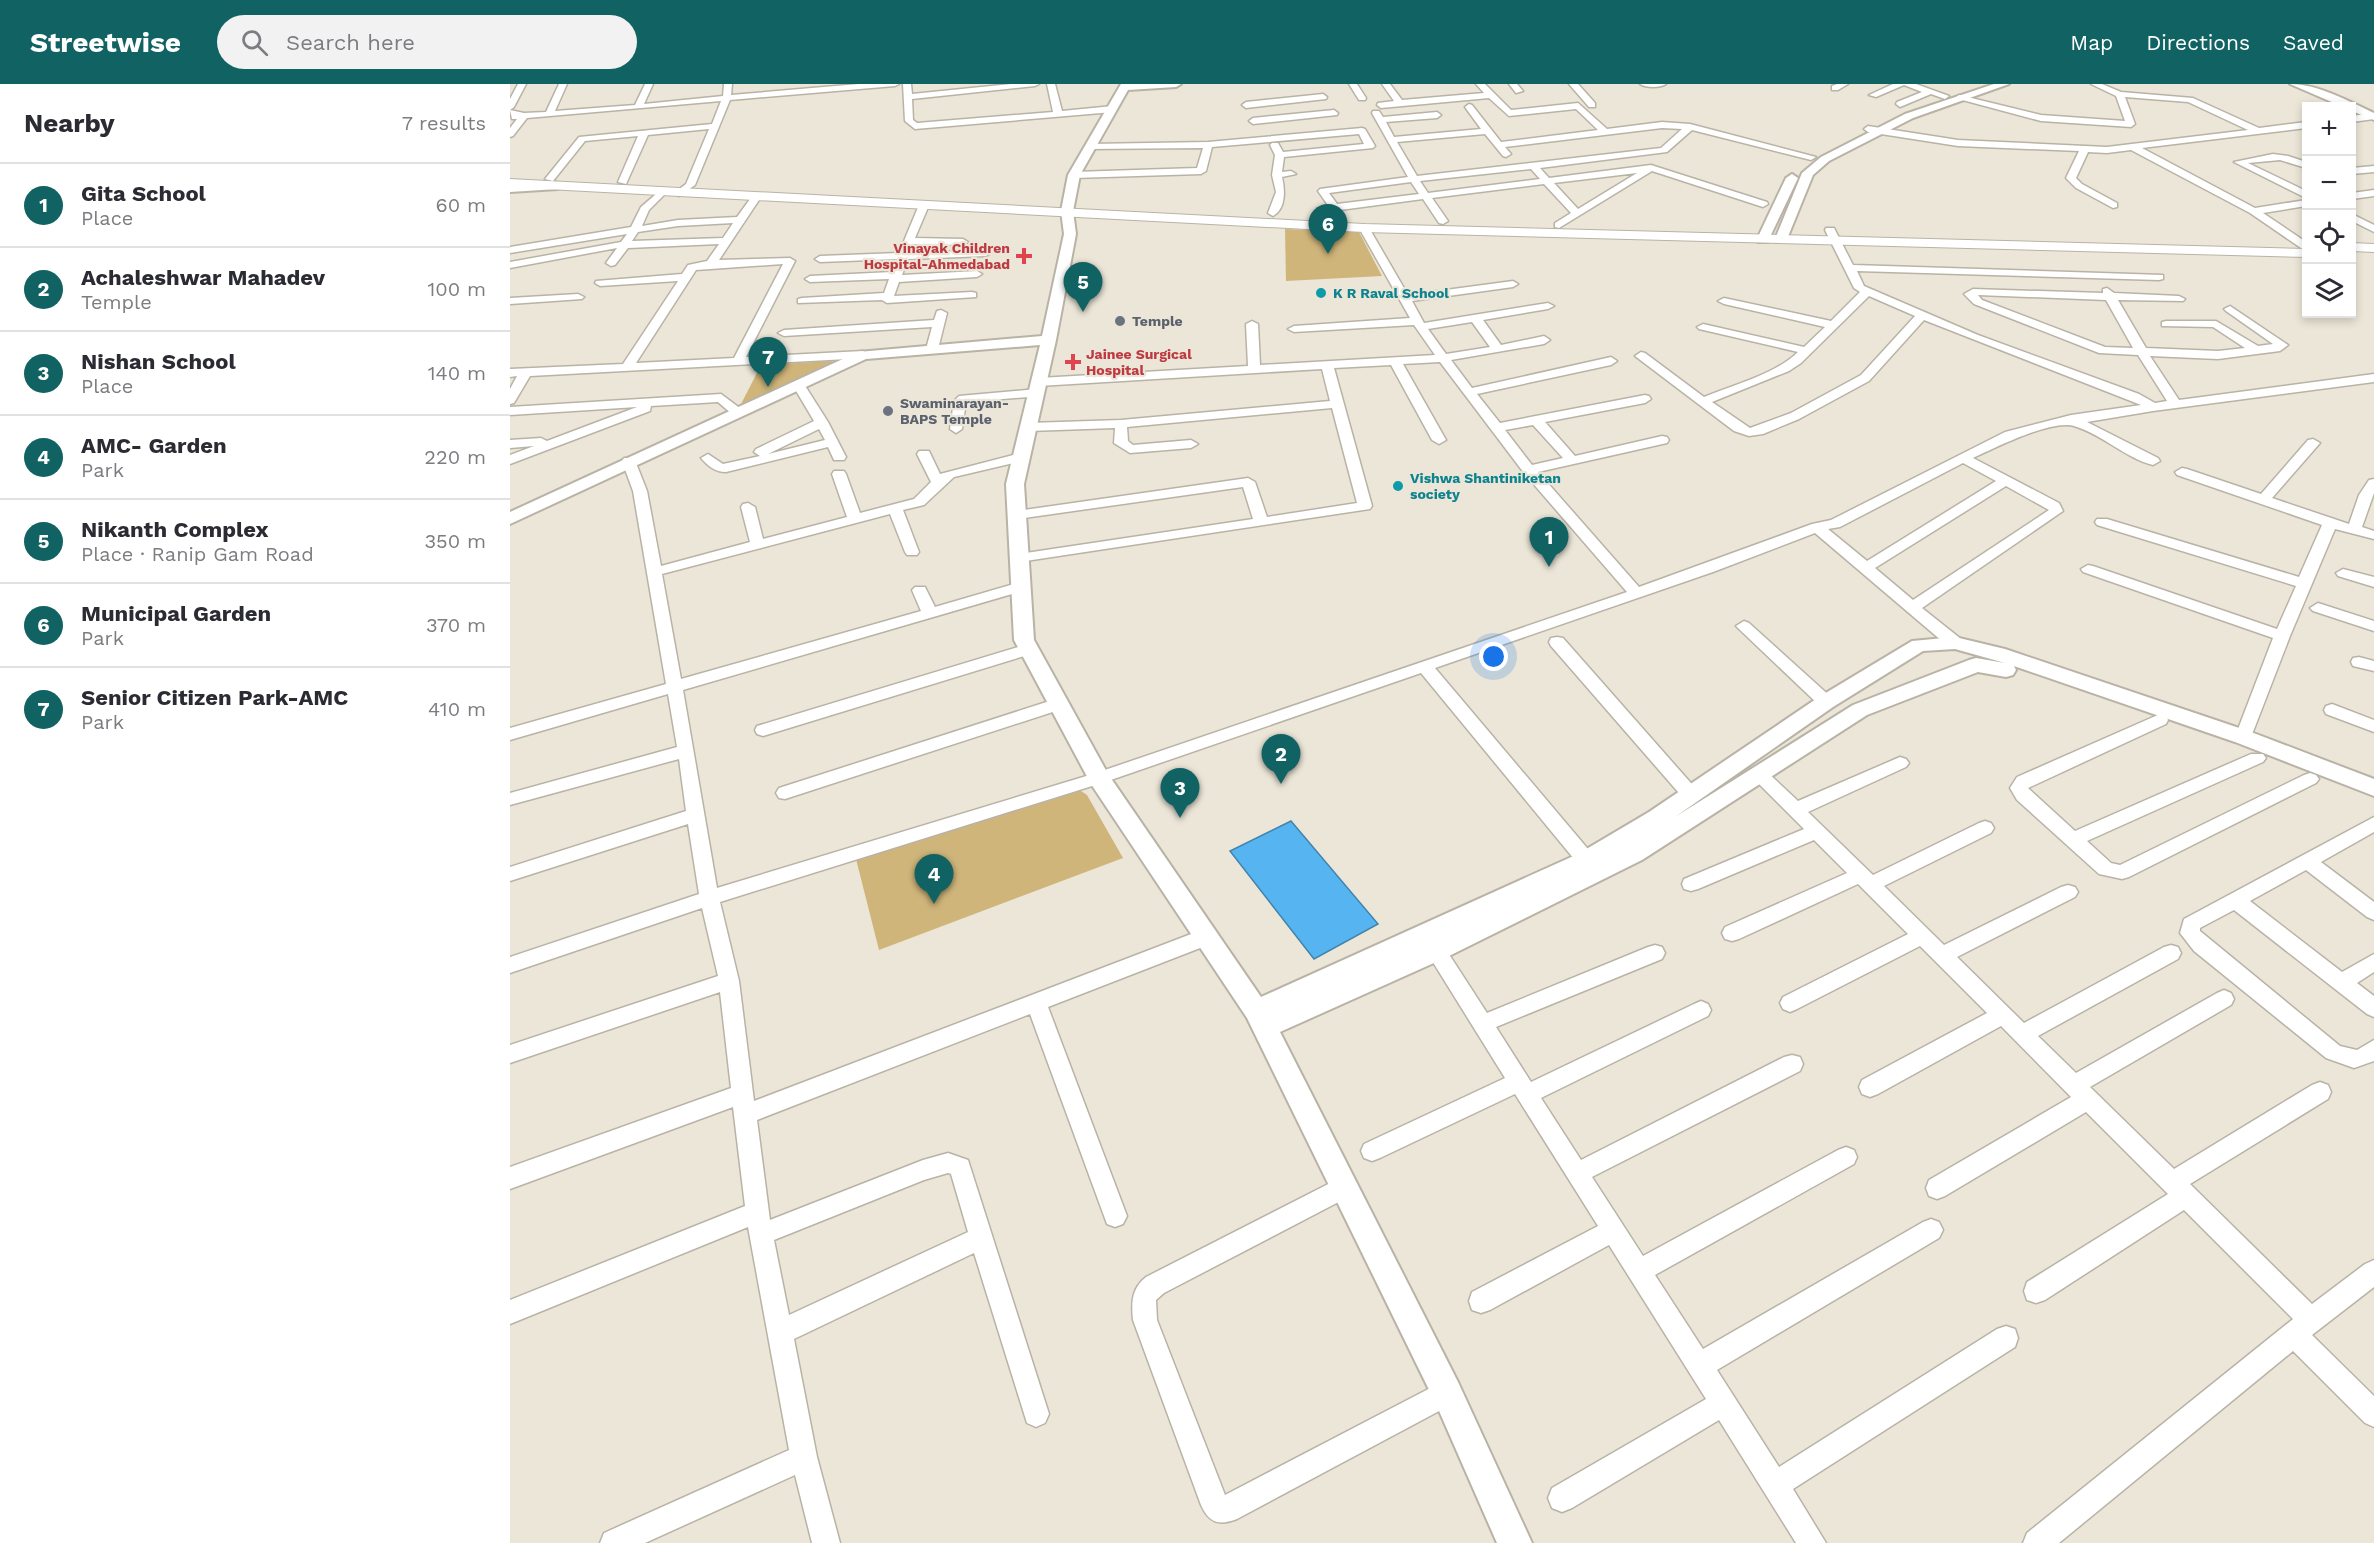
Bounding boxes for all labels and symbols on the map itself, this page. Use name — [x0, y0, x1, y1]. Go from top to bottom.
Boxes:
pin: 6 — [1308, 204, 1348, 254]
place label: Vinayak Children Hospital-Ahmedabad — [864, 240, 1010, 272]
marker: Vinayak Children Hospital-Ahmedabad — [1015, 247, 1033, 265]
pin: 5 — [1064, 262, 1102, 312]
place label: K R Raval School — [1333, 285, 1449, 301]
marker: K R Raval School — [1314, 286, 1328, 300]
place label: Temple — [1132, 313, 1183, 329]
marker: Temple — [1113, 314, 1127, 328]
pin: 7 — [748, 338, 788, 387]
place label: Jainee Surgical Hospital — [1086, 346, 1192, 378]
marker: Jainee Surgical Hospital — [1064, 353, 1082, 371]
place label: Swaminarayan- BAPS Temple — [900, 395, 1009, 427]
marker: Swaminarayan- BAPS Temple — [881, 404, 895, 418]
place label: Vishwa Shantiniketan society — [1410, 470, 1561, 502]
marker: Vishwa Shantiniketan society — [1391, 479, 1405, 493]
pin: 1 — [1530, 518, 1568, 567]
your location — [1479, 642, 1508, 671]
pin: 2 — [1262, 734, 1300, 784]
pin: 3 — [1160, 768, 1200, 818]
pin: 4 — [914, 854, 954, 904]

